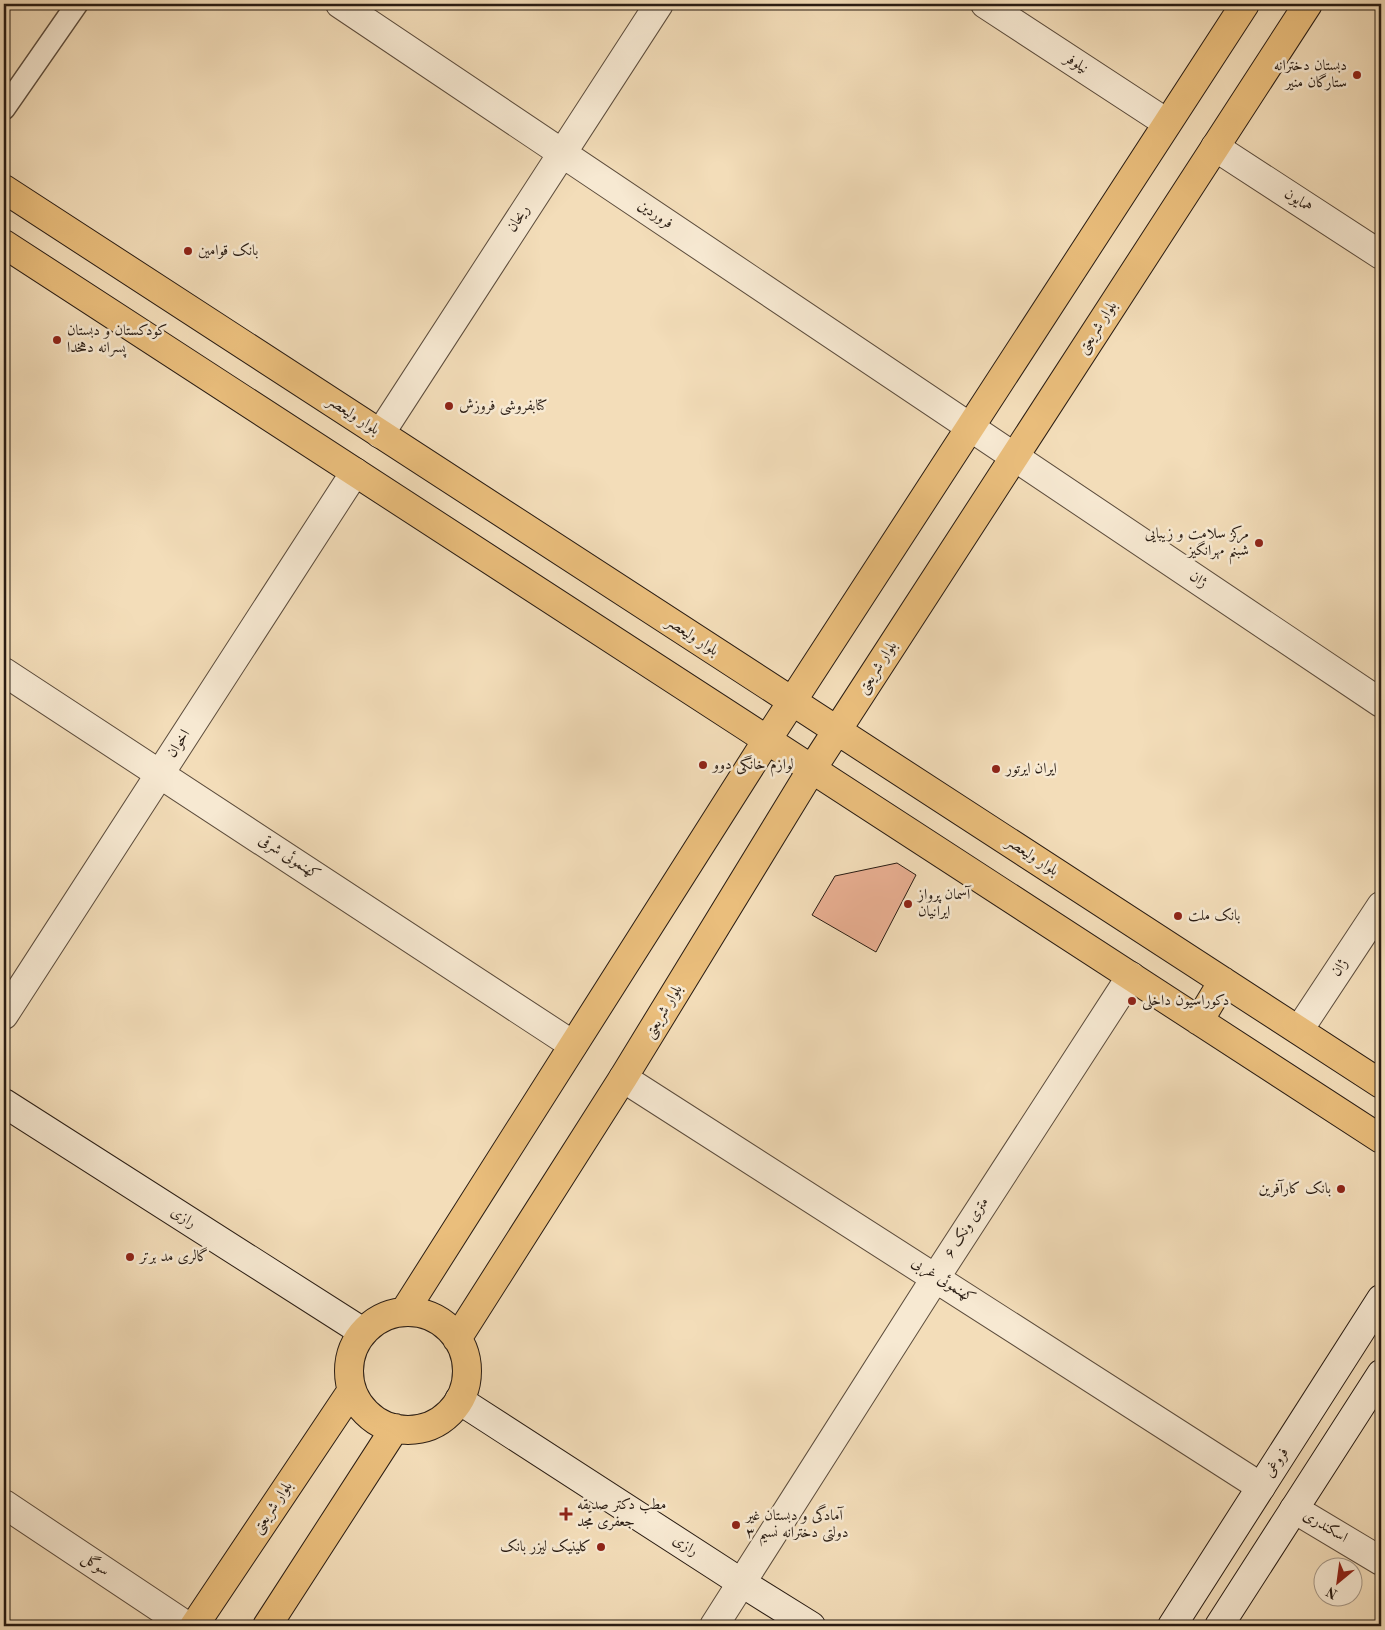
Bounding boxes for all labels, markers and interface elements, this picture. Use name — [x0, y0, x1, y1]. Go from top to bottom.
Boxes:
street label: نیلوفر — [1059, 50, 1090, 78]
place label: دبستان دخترانه ستارگان منیر — [1274, 59, 1347, 91]
marker: دبستان دخترانه ستارگان منیر — [1351, 69, 1363, 81]
street label: همایون — [1281, 187, 1315, 215]
street label: فروردین — [634, 198, 675, 233]
street label: ریحان — [505, 203, 533, 235]
place label: بانک قوامین — [198, 242, 259, 259]
marker: بانک قوامین — [182, 245, 194, 257]
street label: بلوار شریعتى — [1076, 299, 1122, 358]
place label: کودکستان و دبستان پسرانه دهخدا — [67, 323, 167, 358]
marker: کودکستان و دبستان پسرانه دهخدا — [51, 334, 63, 346]
street label: بلوار ولیعصر — [322, 393, 382, 439]
place label: کتابفروشی فروزش — [459, 398, 547, 416]
marker: کتابفروشی فروزش — [443, 400, 455, 412]
place label: مرکز سلامت و زیبایی شبنم مهرانگیز — [1145, 525, 1249, 565]
marker: مرکز سلامت و زیبایی شبنم مهرانگیز — [1253, 537, 1265, 549]
street label: ژان — [1186, 569, 1210, 591]
street label: بلوار ولیعصر — [661, 614, 721, 660]
street label: بلوار شریعتى — [856, 639, 902, 698]
street label: اخوان — [165, 727, 193, 761]
place label: لوازم خانگی دوو — [711, 755, 794, 777]
marker: لوازم خانگی دوو — [697, 759, 709, 771]
place label: ایران ایرتور — [1004, 762, 1057, 777]
marker: ایران ایرتور — [990, 763, 1002, 775]
street label: کهنموئی شرقی — [255, 830, 324, 884]
street label: بلوار ولیعصر — [1001, 834, 1061, 880]
place label: آسمان پرواز ایرانیان — [916, 885, 972, 920]
marker: آسمان پرواز ایرانیان — [902, 898, 914, 910]
place label: بانک ملت — [1188, 907, 1241, 924]
marker: بانک ملت — [1172, 910, 1184, 922]
street label: ژان — [1329, 956, 1351, 980]
street label: بلوار شریعتى — [642, 983, 688, 1042]
place label: دکوراسیون داخلی — [1142, 993, 1229, 1011]
marker: دکوراسیون داخلی — [1126, 995, 1138, 1007]
place label: بانک کارآفرین — [1258, 1179, 1331, 1198]
marker: بانک کارآفرین — [1335, 1183, 1347, 1195]
street label: ۶ متری ونک — [940, 1194, 992, 1261]
street label: رازی — [168, 1204, 198, 1232]
place label: گالری مد برتر — [138, 1247, 208, 1265]
marker: گالری مد برتر — [124, 1251, 136, 1263]
street label: کهنموئی غربی — [908, 1253, 979, 1309]
street label: فروغى — [1261, 1445, 1293, 1481]
street label: بلوار شریعتى — [250, 1479, 298, 1538]
place label: مطب دکتر صدیقه جعفری مجد — [577, 1497, 666, 1531]
place label: آمادگی و دبستان غیر دولتی دخترانه نسیم ۳ — [744, 1503, 849, 1547]
street label: اسکندری — [1300, 1506, 1351, 1546]
marker: مطب دکتر صدیقه جعفری مجد — [559, 1507, 573, 1521]
marker: آمادگی و دبستان غیر دولتی دخترانه نسیم ۳ — [730, 1519, 742, 1531]
street label: رازی — [670, 1532, 700, 1560]
place label: کلینیک لیزر بانک — [500, 1538, 591, 1555]
marker: کلینیک لیزر بانک — [595, 1541, 607, 1553]
street label: سوگل — [78, 1548, 113, 1580]
north arrow — [1312, 1558, 1362, 1608]
text: N — [1324, 1584, 1340, 1601]

